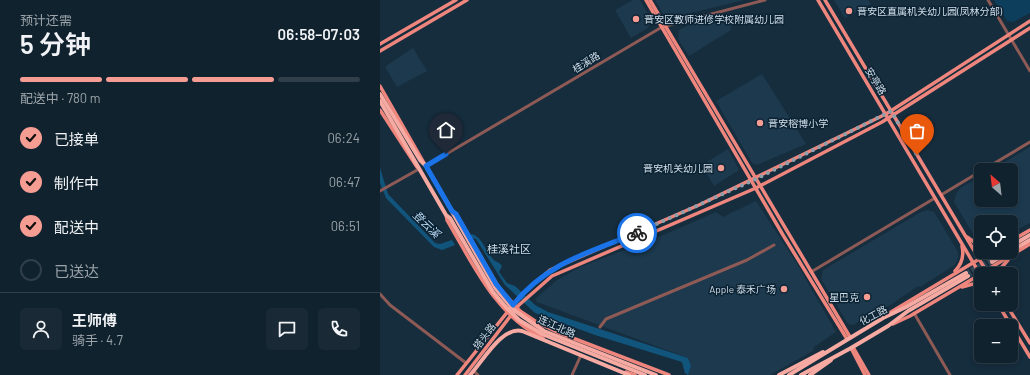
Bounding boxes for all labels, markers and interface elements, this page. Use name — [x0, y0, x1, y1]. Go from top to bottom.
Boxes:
place label: 晋安区直属机关幼儿园(凤林分部) — [857, 5, 1003, 17]
marker: 晋安区直属机关幼儿园(凤林分部) — [844, 6, 854, 16]
text: 预计还需 — [20, 12, 72, 28]
place label: 晋安区教师进修学校附属幼儿园 — [644, 13, 784, 25]
marker: 晋安区教师进修学校附属幼儿园 — [631, 14, 641, 24]
text: 06:58–07:03 — [278, 25, 360, 43]
text: 5 分钟 — [20, 28, 91, 59]
street label: 桂溪路 — [570, 49, 602, 75]
street label: 安亭路 — [863, 65, 889, 97]
text: 配送中 · 780 m — [20, 90, 101, 106]
pin — [429, 113, 463, 154]
pin — [900, 114, 934, 155]
place label: 晋安榕博小学 — [768, 117, 828, 129]
marker: 晋安榕博小学 — [755, 118, 765, 128]
icon: home — [435, 119, 457, 141]
icon: bag — [906, 120, 928, 142]
icon: check — [20, 127, 42, 149]
text: 已接单 — [54, 130, 99, 148]
text: 06:24 — [327, 130, 360, 146]
place label: 晋安机关幼儿园 — [643, 162, 713, 174]
marker: 晋安机关幼儿园 — [716, 163, 726, 173]
north arrow — [974, 163, 1018, 207]
map controls — [974, 163, 1018, 363]
icon: check — [20, 171, 42, 193]
text: 制作中 — [54, 174, 99, 192]
text: 06:47 — [329, 174, 360, 190]
water label: 登云溪 — [411, 208, 444, 241]
courier — [617, 213, 657, 253]
icon: check — [20, 215, 42, 237]
button: locate — [974, 215, 1018, 259]
text: 配送中 — [54, 218, 99, 236]
text: 06:51 — [331, 218, 360, 234]
icon: bike — [626, 222, 648, 244]
district label: 桂溪社区 — [487, 242, 531, 255]
text: 已送达 — [54, 262, 99, 280]
button: + — [974, 267, 1018, 311]
place label: Apple 泰禾广场 — [709, 283, 776, 295]
marker: Apple 泰禾广场 — [779, 284, 789, 294]
place label: 星巴克 — [829, 291, 859, 303]
marker: 星巴克 — [862, 292, 872, 302]
street label: 化工路 — [857, 303, 889, 327]
button: person — [20, 308, 62, 350]
button: chat — [266, 308, 308, 350]
button: phone — [318, 308, 360, 350]
text: 王师傅 — [72, 311, 117, 329]
street label: 连江北路 — [536, 312, 578, 340]
button: − — [974, 319, 1018, 363]
street label: 塔头路 — [470, 320, 498, 352]
text: 骑手 · 4.7 — [72, 332, 123, 348]

